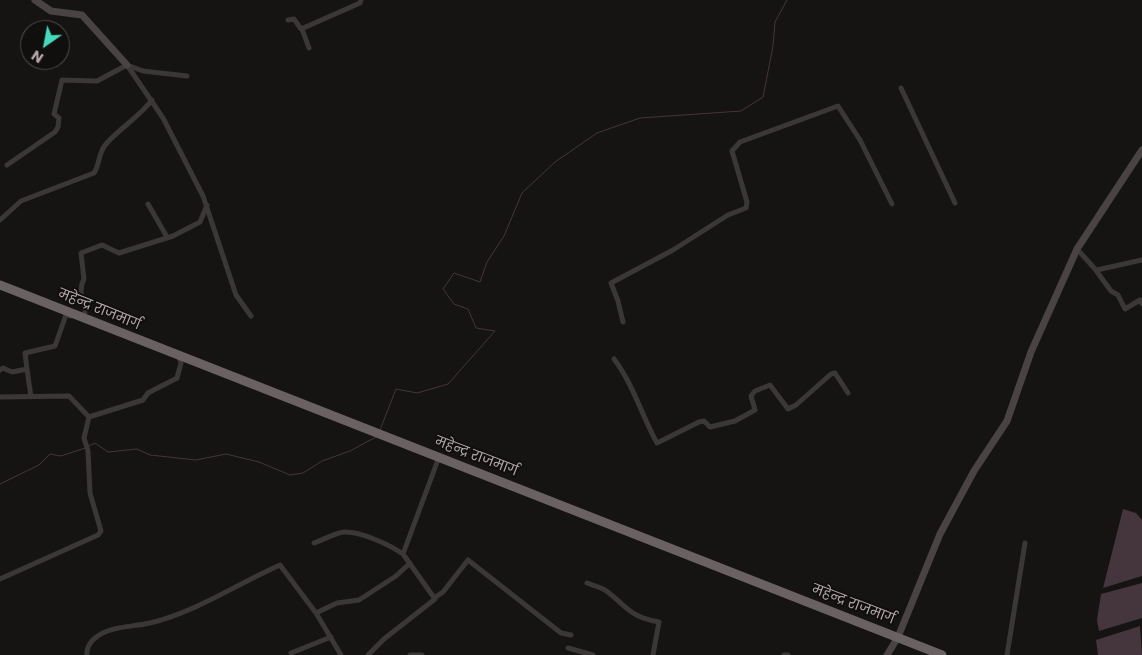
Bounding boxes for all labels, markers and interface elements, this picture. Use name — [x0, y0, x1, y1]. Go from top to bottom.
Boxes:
north arrow — [20, 20, 70, 70]
text: N — [28, 45, 47, 68]
street label: महेन्द्र राजमार्ग — [55, 286, 143, 334]
street label: महेन्द्र राजमार्ग — [432, 434, 520, 480]
street label: महेन्द्र राजमार्ग — [809, 582, 897, 628]

